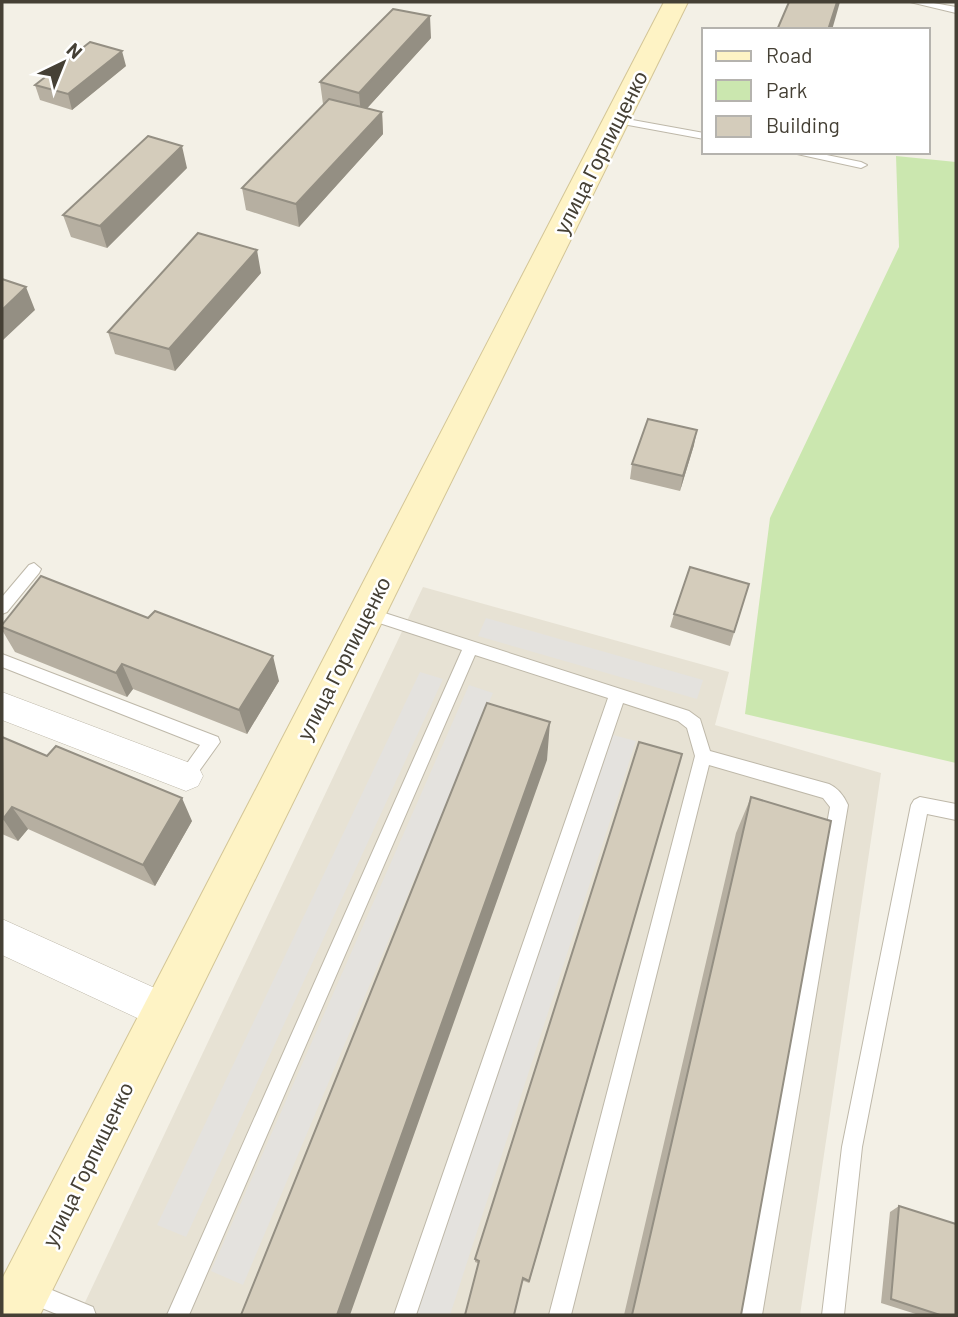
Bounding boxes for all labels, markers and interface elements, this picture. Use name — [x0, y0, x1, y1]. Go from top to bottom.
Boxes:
north arrow — [28, 28, 98, 98]
legend — [702, 28, 930, 154]
text: N — [62, 37, 87, 63]
text: Road — [766, 42, 812, 67]
street label: улица Горпищенко — [548, 66, 652, 238]
text: Park — [766, 77, 807, 102]
text: Building — [766, 112, 840, 137]
street label: улица Горпищенко — [291, 572, 395, 744]
street label: улица Горпищенко — [36, 1078, 138, 1250]

